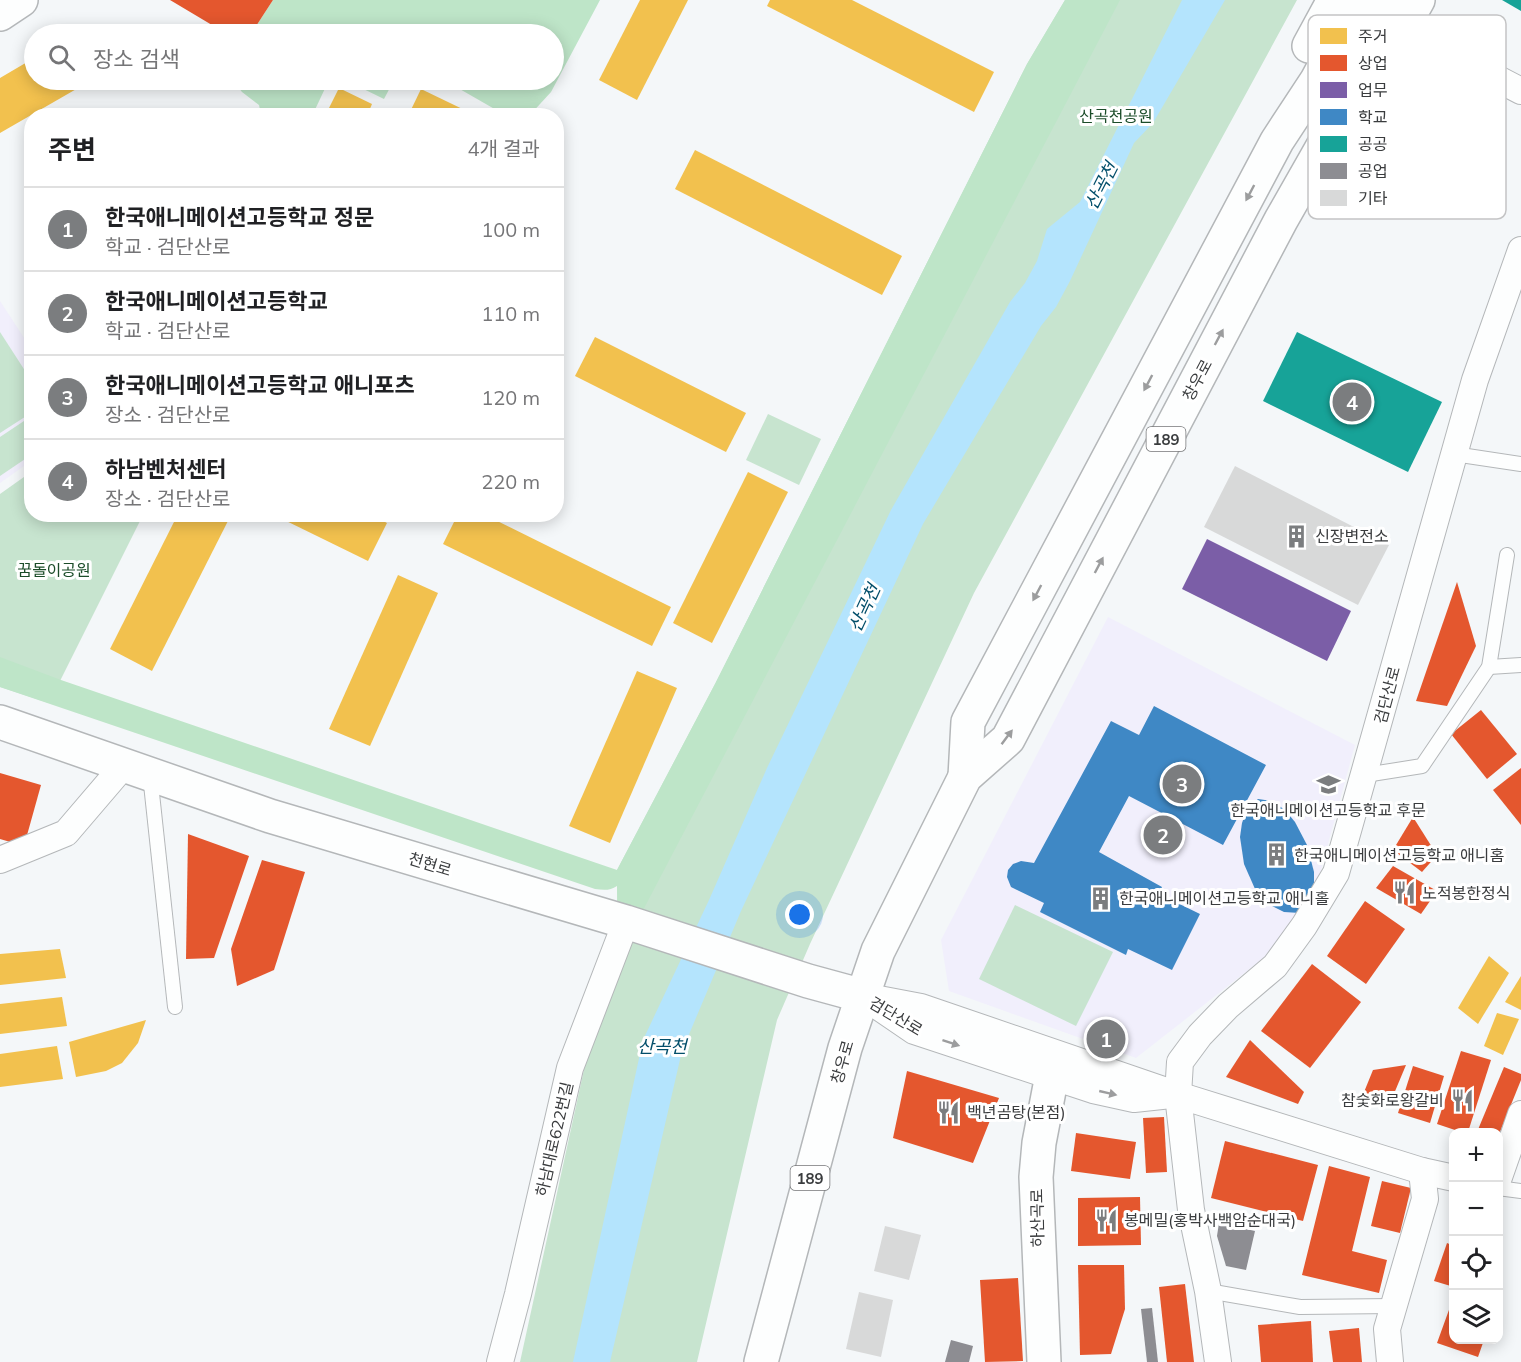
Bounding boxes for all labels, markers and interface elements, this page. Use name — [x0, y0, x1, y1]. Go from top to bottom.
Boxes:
legend — [1308, 15, 1506, 219]
search box — [24, 24, 564, 90]
text: 주거 — [1358, 26, 1387, 46]
icon: search — [45, 41, 78, 74]
text: 장소 검색 — [93, 45, 180, 73]
text: 상업 — [1358, 53, 1387, 73]
text: 업무 — [1358, 80, 1388, 100]
park label: 산곡천공원 — [1079, 106, 1153, 126]
text: 학교 — [1358, 107, 1387, 127]
text: 주변 — [48, 133, 96, 166]
text: 공공 — [1358, 134, 1387, 154]
text: 4개 결과 — [468, 136, 540, 161]
water label: 산곡천 — [1079, 156, 1124, 213]
text: 공업 — [1358, 161, 1387, 181]
one-way arrow — [1245, 185, 1255, 202]
text: 기타 — [1358, 188, 1388, 208]
text: 한국애니메이션고등학교 정문 — [105, 203, 374, 231]
text: 1 — [62, 217, 74, 242]
text: 100 m — [481, 217, 540, 242]
text: 학교 · 검단산로 — [105, 234, 230, 259]
text: 한국애니메이션고등학교 — [105, 287, 328, 315]
text: 2 — [62, 301, 74, 326]
text: 110 m — [481, 301, 540, 326]
text: 학교 · 검단산로 — [105, 318, 230, 343]
one-way arrow — [1214, 328, 1224, 346]
street label: 창우로 — [1178, 356, 1216, 404]
text: 한국애니메이션고등학교 애니포츠 — [105, 371, 415, 399]
one-way arrow — [1143, 375, 1153, 392]
pin: 4 — [1332, 380, 1372, 424]
text: 3 — [62, 385, 74, 410]
text: 120 m — [481, 385, 540, 410]
text: 장소 · 검단산로 — [105, 402, 230, 427]
road number: 189 — [1146, 427, 1186, 451]
text: 하남벤처센터 — [105, 455, 226, 483]
text: 4 — [62, 469, 74, 494]
text: 220 m — [481, 469, 540, 494]
text: 장소 · 검단산로 — [105, 486, 230, 511]
building icon: 신장변전소 — [1284, 523, 1310, 549]
place label: 신장변전소 — [1315, 526, 1389, 546]
one-way arrow — [1094, 557, 1104, 574]
park label: 꿈돌이공원 — [17, 560, 91, 580]
water label: 산곡천 — [843, 578, 886, 635]
one-way arrow — [1032, 584, 1042, 601]
street label: 검단산로 — [1370, 664, 1404, 726]
one-way arrow — [1001, 729, 1013, 745]
pin: 3 — [1162, 762, 1202, 806]
school or university icon: 한국애니메이션고등학교 후문 — [1315, 772, 1341, 798]
place label: 한국애니메이션고등학교 후문 — [1230, 800, 1426, 820]
pin: 2 — [1144, 812, 1182, 858]
building icon: 한국애니메이션고등학교 애니홈 — [1263, 842, 1289, 868]
place label: 한국애니메이션고등학교 애니홈 — [1294, 845, 1505, 865]
street label: 천현로 — [406, 848, 454, 880]
restaurant icon: 노적봉한정식 — [1391, 880, 1417, 906]
place label: 노적봉한정식 — [1422, 883, 1510, 903]
building icon: 한국애니메이션고등학교 애니홀 — [1088, 885, 1114, 911]
place label: 한국애니메이션고등학교 애니홀 — [1119, 888, 1330, 908]
your location — [785, 900, 814, 929]
street label: 검단산로 — [866, 992, 927, 1040]
pin: 1 — [1086, 1016, 1126, 1062]
water label: 산곡천 — [637, 1035, 689, 1058]
street label: 창우로 — [826, 1038, 858, 1086]
one-way arrow — [942, 1039, 960, 1048]
street label: 하남대로622번길 — [531, 1080, 577, 1198]
restaurant icon: 참숯화로왕갈비 — [1449, 1087, 1475, 1113]
one-way arrow — [1098, 1089, 1117, 1099]
place label: 참숯화로왕갈비 — [1341, 1090, 1444, 1110]
restaurant icon: 백년곰탕(본점) — [936, 1099, 962, 1125]
place label: 백년곰탕(본점) — [967, 1102, 1066, 1122]
map controls — [1449, 1128, 1503, 1344]
button: + — [1449, 1128, 1503, 1182]
road number: 189 — [790, 1166, 830, 1190]
button: − — [1449, 1182, 1503, 1236]
street label: 하산곡로 — [1026, 1188, 1048, 1248]
restaurant icon: 봉메밀(홍박사백암순대국) — [1093, 1207, 1119, 1233]
place label: 봉메밀(홍박사백암순대국) — [1124, 1210, 1296, 1230]
button: locate — [1449, 1236, 1503, 1290]
button: layers — [1449, 1290, 1503, 1344]

